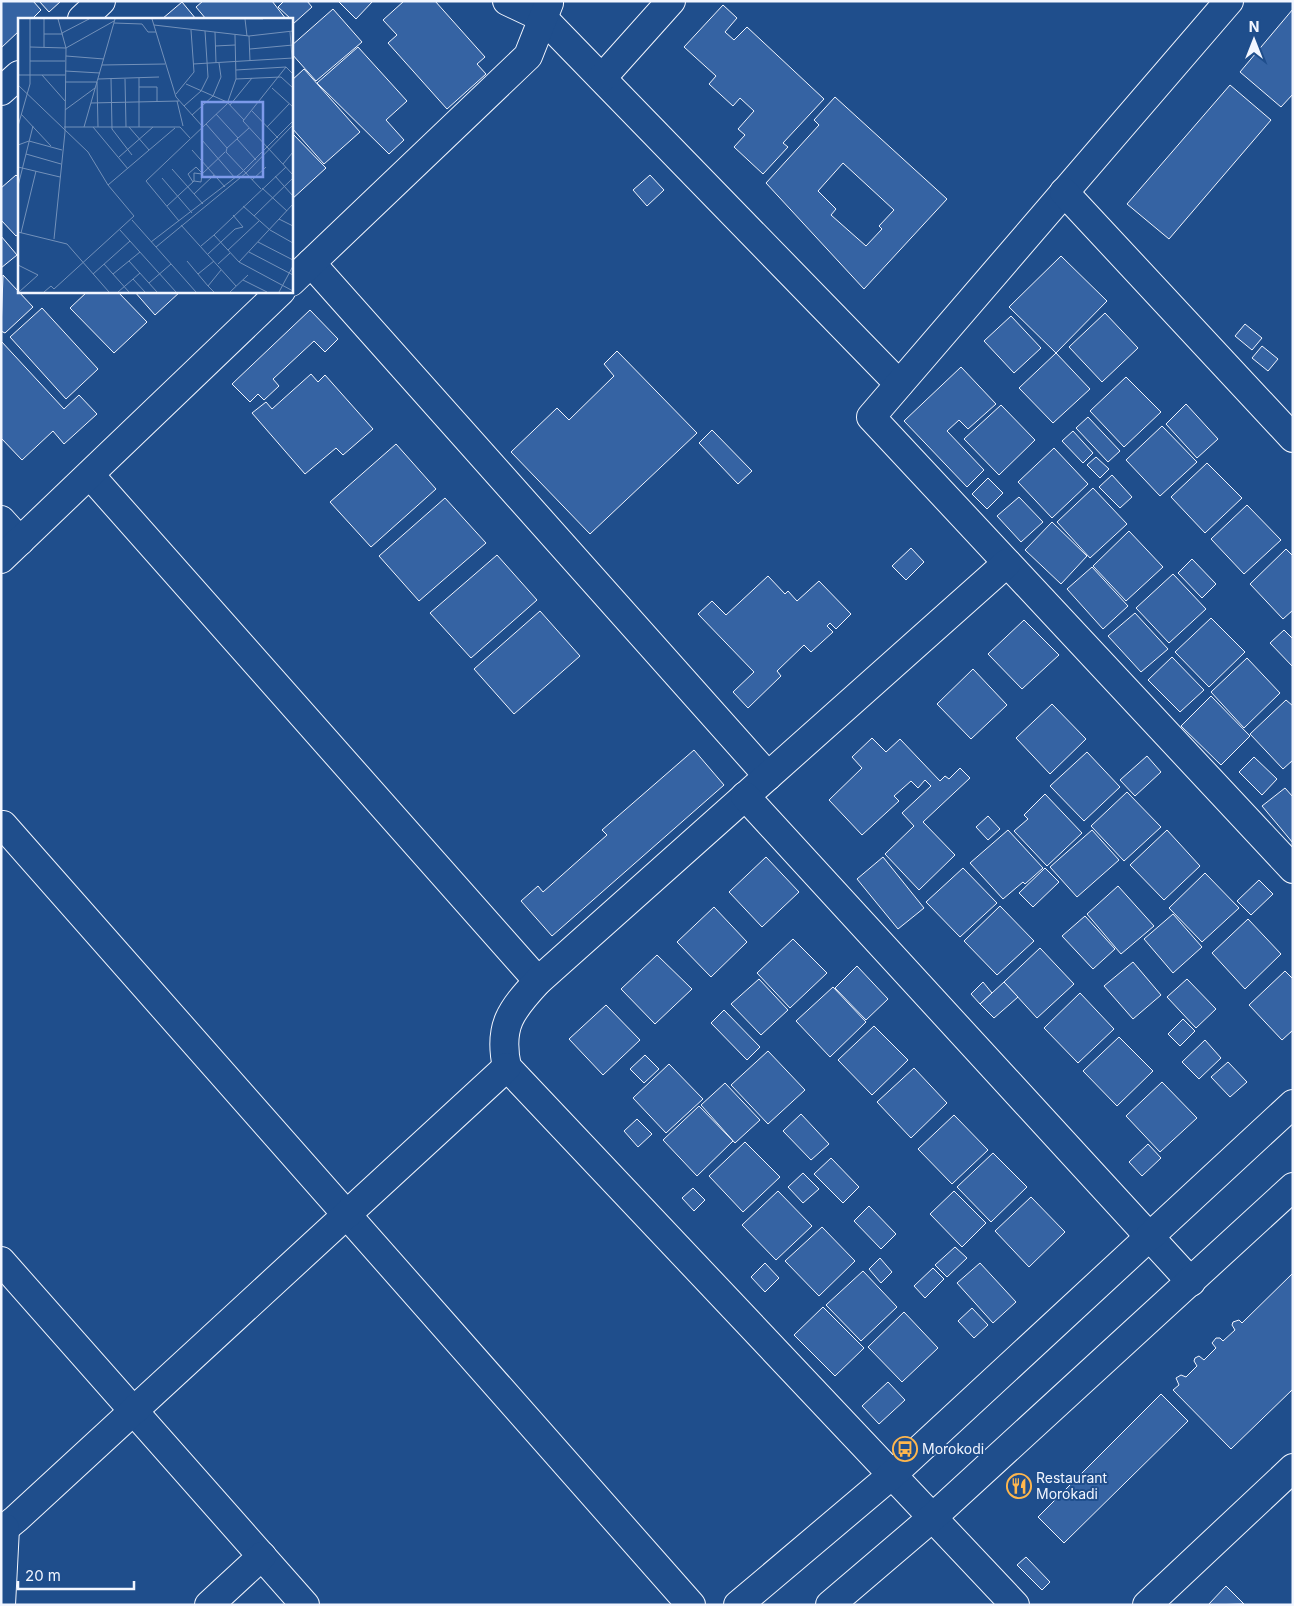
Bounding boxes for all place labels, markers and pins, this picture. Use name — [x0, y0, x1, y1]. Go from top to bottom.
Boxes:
bus stop icon: Morokodi — [892, 1436, 918, 1462]
place label: Morokodi — [922, 1440, 984, 1457]
place label: Restaurant Morokadi — [1036, 1469, 1108, 1502]
restaurant icon: Restaurant Morokadi — [1006, 1473, 1032, 1499]

